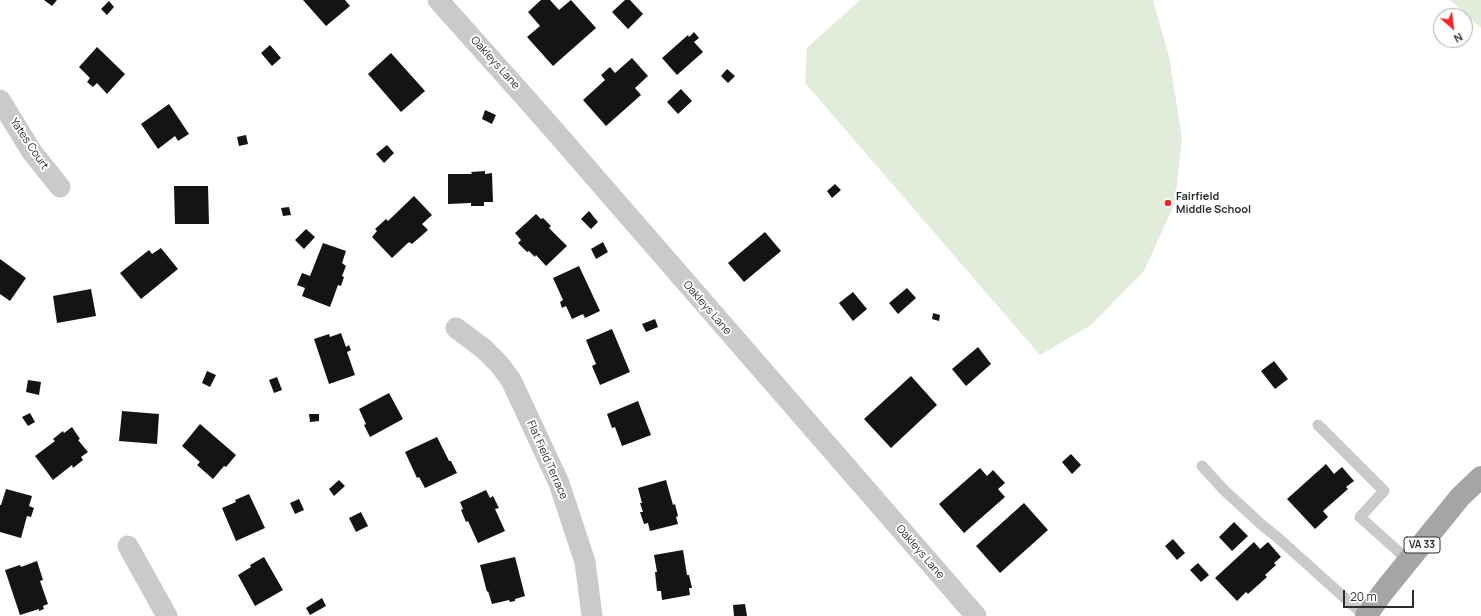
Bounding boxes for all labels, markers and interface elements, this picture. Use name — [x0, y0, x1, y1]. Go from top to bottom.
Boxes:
north arrow — [1433, 8, 1473, 48]
text: N — [1451, 30, 1465, 47]
street label: Oakleys Lane — [468, 34, 522, 92]
street label: Yates Court — [7, 116, 51, 172]
place label: Fairfield Middle School — [1176, 190, 1251, 216]
marker: Fairfield Middle School — [1163, 198, 1173, 208]
street label: Oakleys Lane — [680, 278, 734, 338]
street label: Flat Field Terrace — [524, 419, 570, 501]
street label: Oakleys Lane — [893, 522, 947, 582]
road number: VA 33 — [1404, 537, 1440, 553]
scale bar — [1345, 582, 1416, 608]
text: 20 m — [1350, 588, 1377, 605]

